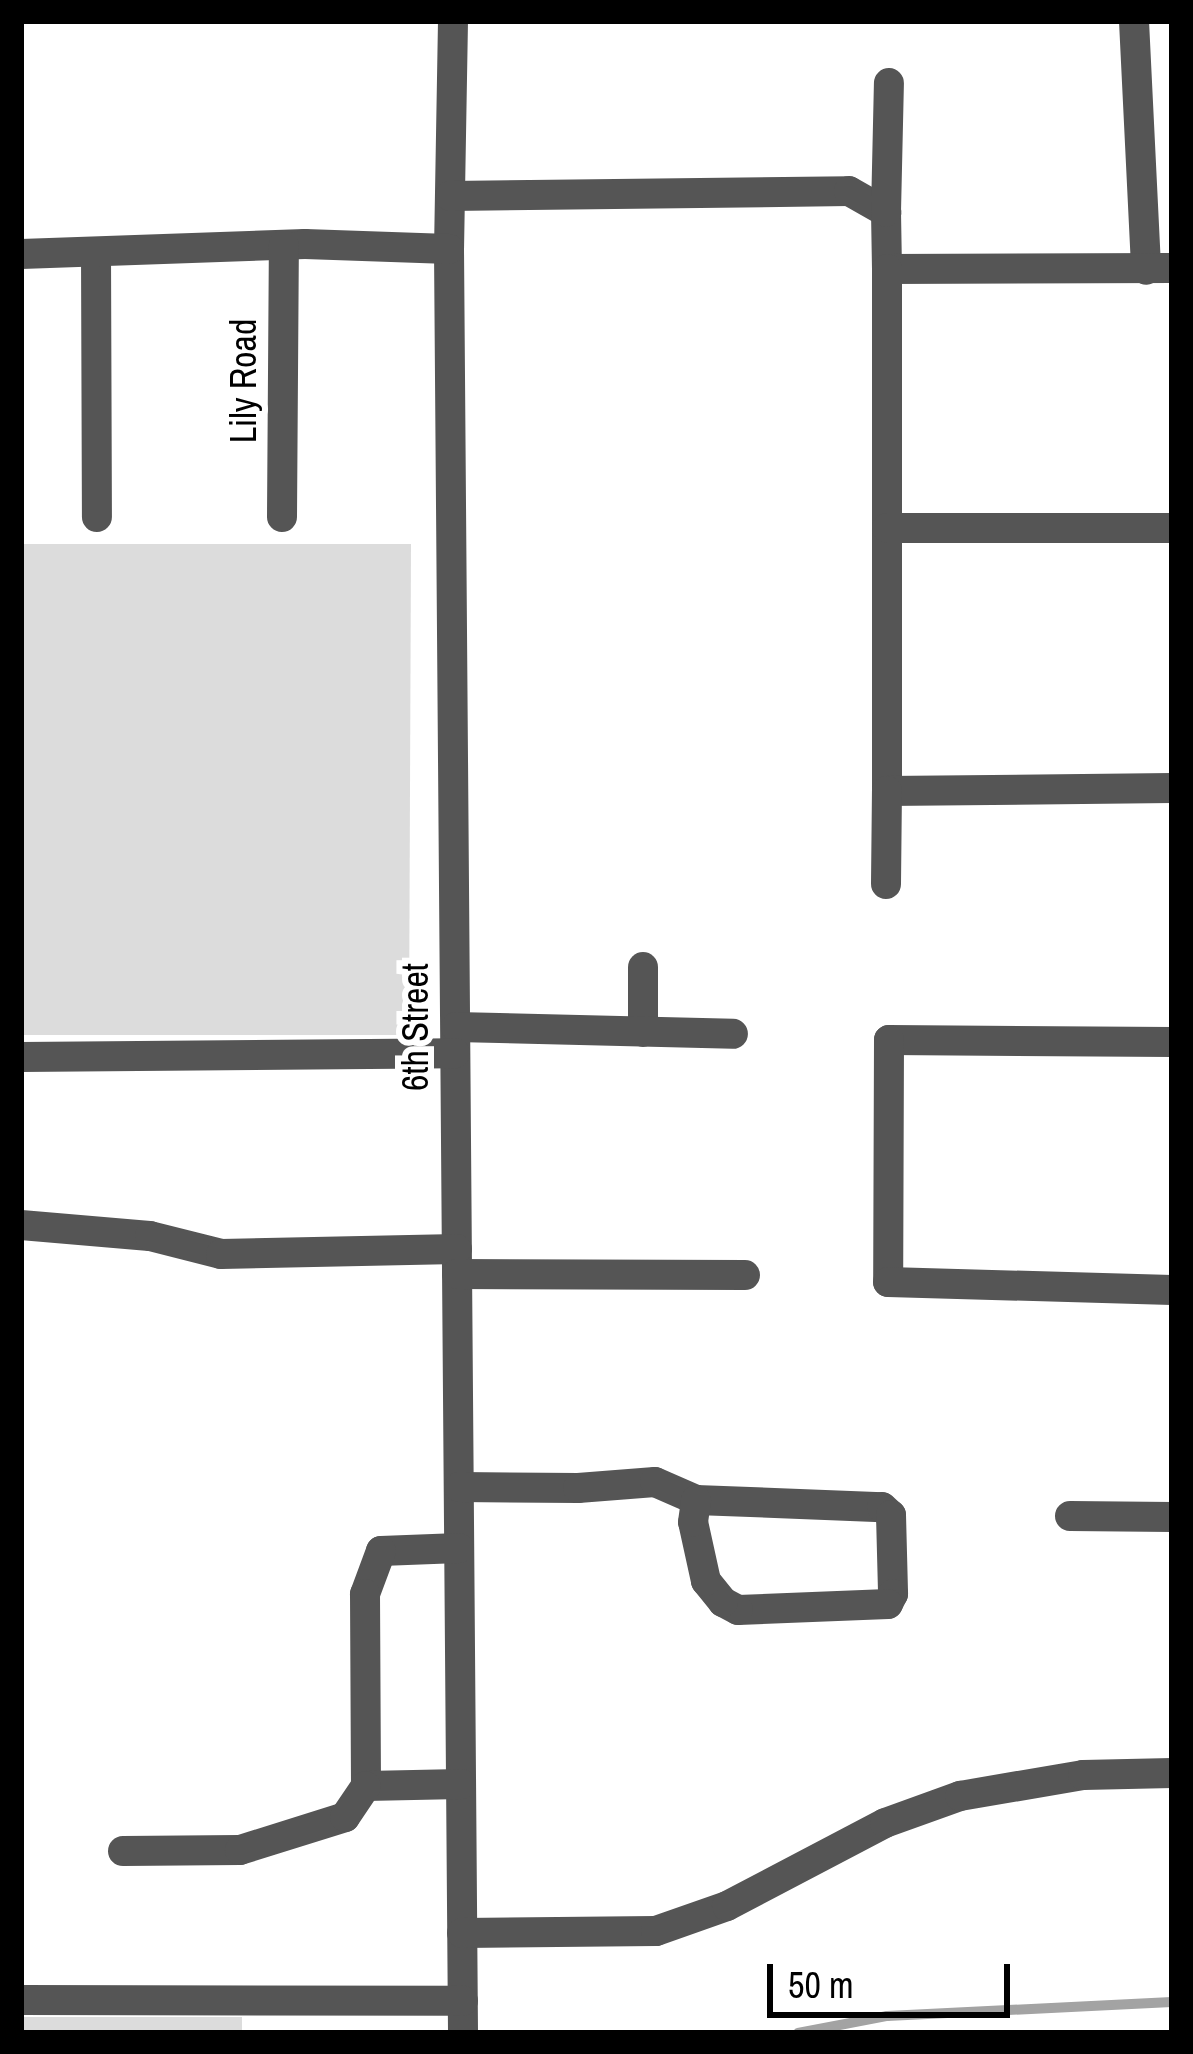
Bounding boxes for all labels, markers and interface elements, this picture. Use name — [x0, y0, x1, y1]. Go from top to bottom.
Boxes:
street label: Lily Road — [222, 319, 266, 443]
street label: 6th Street — [394, 963, 438, 1091]
scale bar — [773, 1940, 1016, 2014]
text: 50 m — [788, 1961, 854, 2009]

